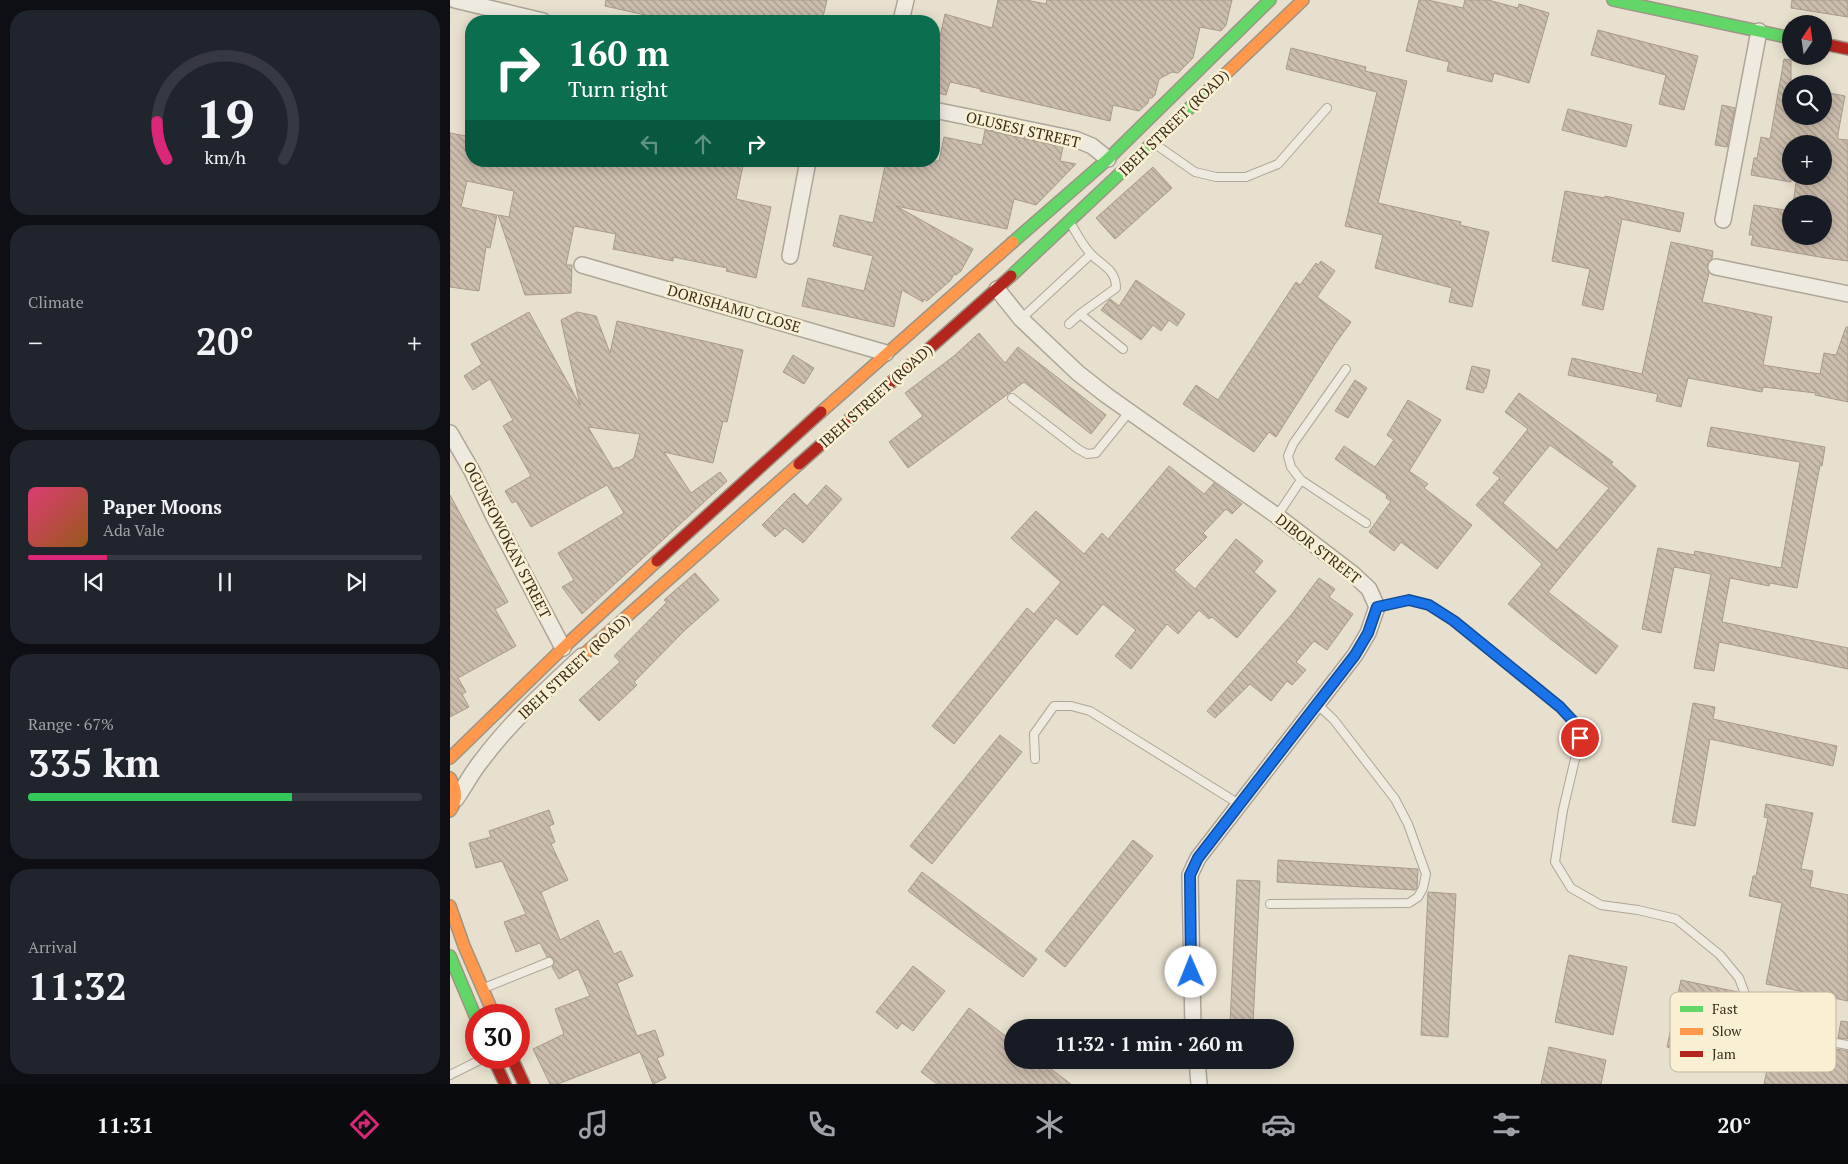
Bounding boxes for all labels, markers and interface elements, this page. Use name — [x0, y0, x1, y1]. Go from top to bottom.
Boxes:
north arrow — [1782, 15, 1832, 65]
map controls — [1782, 15, 1832, 245]
text: 160 m — [568, 30, 669, 76]
icon: right — [485, 35, 550, 100]
street label: IBEH STREET (ROAD) — [1114, 65, 1233, 180]
text: Turn right — [568, 74, 668, 103]
button: search — [1782, 75, 1832, 125]
text: 19 — [196, 84, 254, 153]
street label: OLUSESI STREET — [964, 106, 1082, 152]
icon: left — [636, 130, 664, 158]
icon: ahead — [689, 130, 717, 158]
icon: right — [742, 130, 770, 158]
button: + — [1782, 135, 1832, 185]
text: km/h — [204, 145, 246, 169]
button: − — [1782, 195, 1832, 245]
street label: DORISHAMU CLOSE — [665, 279, 803, 337]
text: Climate — [28, 291, 84, 313]
text: 20° — [196, 316, 254, 366]
text: − — [28, 324, 43, 361]
text: + — [407, 324, 422, 361]
street label: IBEH STREET (ROAD) — [815, 339, 936, 451]
street label: OGUNFOWOKAN STREET — [460, 458, 556, 621]
text: Paper Moons — [103, 494, 222, 519]
street label: DIBOR STREET — [1272, 509, 1365, 588]
text: Ada Vale — [103, 519, 165, 541]
icon: previous — [80, 568, 108, 596]
icon: pause — [211, 568, 239, 596]
icon: next — [342, 568, 370, 596]
street label: IBEH STREET (ROAD) — [513, 609, 633, 723]
text: Range · 67% — [28, 713, 114, 735]
pin — [1559, 717, 1601, 759]
icon: arrive — [1566, 724, 1594, 752]
text: 335 km — [28, 738, 160, 788]
text: Arrival — [28, 936, 77, 958]
position arrow — [1164, 945, 1216, 997]
text: 11:32 — [28, 961, 127, 1011]
legend — [1670, 992, 1836, 1072]
text: Fast — [1712, 999, 1739, 1018]
speed limit sign: 30 — [465, 1004, 530, 1069]
text: Slow — [1712, 1021, 1742, 1040]
text: 11:32 · 1 min · 260 m — [1055, 1031, 1243, 1056]
text: Jam — [1712, 1044, 1736, 1063]
icon: directions — [347, 1107, 382, 1142]
icon: music — [576, 1107, 611, 1142]
icon: phone — [804, 1107, 839, 1142]
icon: climate — [1032, 1107, 1067, 1142]
icon: car — [1261, 1107, 1296, 1142]
icon: filters — [1489, 1107, 1524, 1142]
text: 11:31 — [97, 1110, 154, 1139]
text: 20° — [1717, 1110, 1751, 1139]

